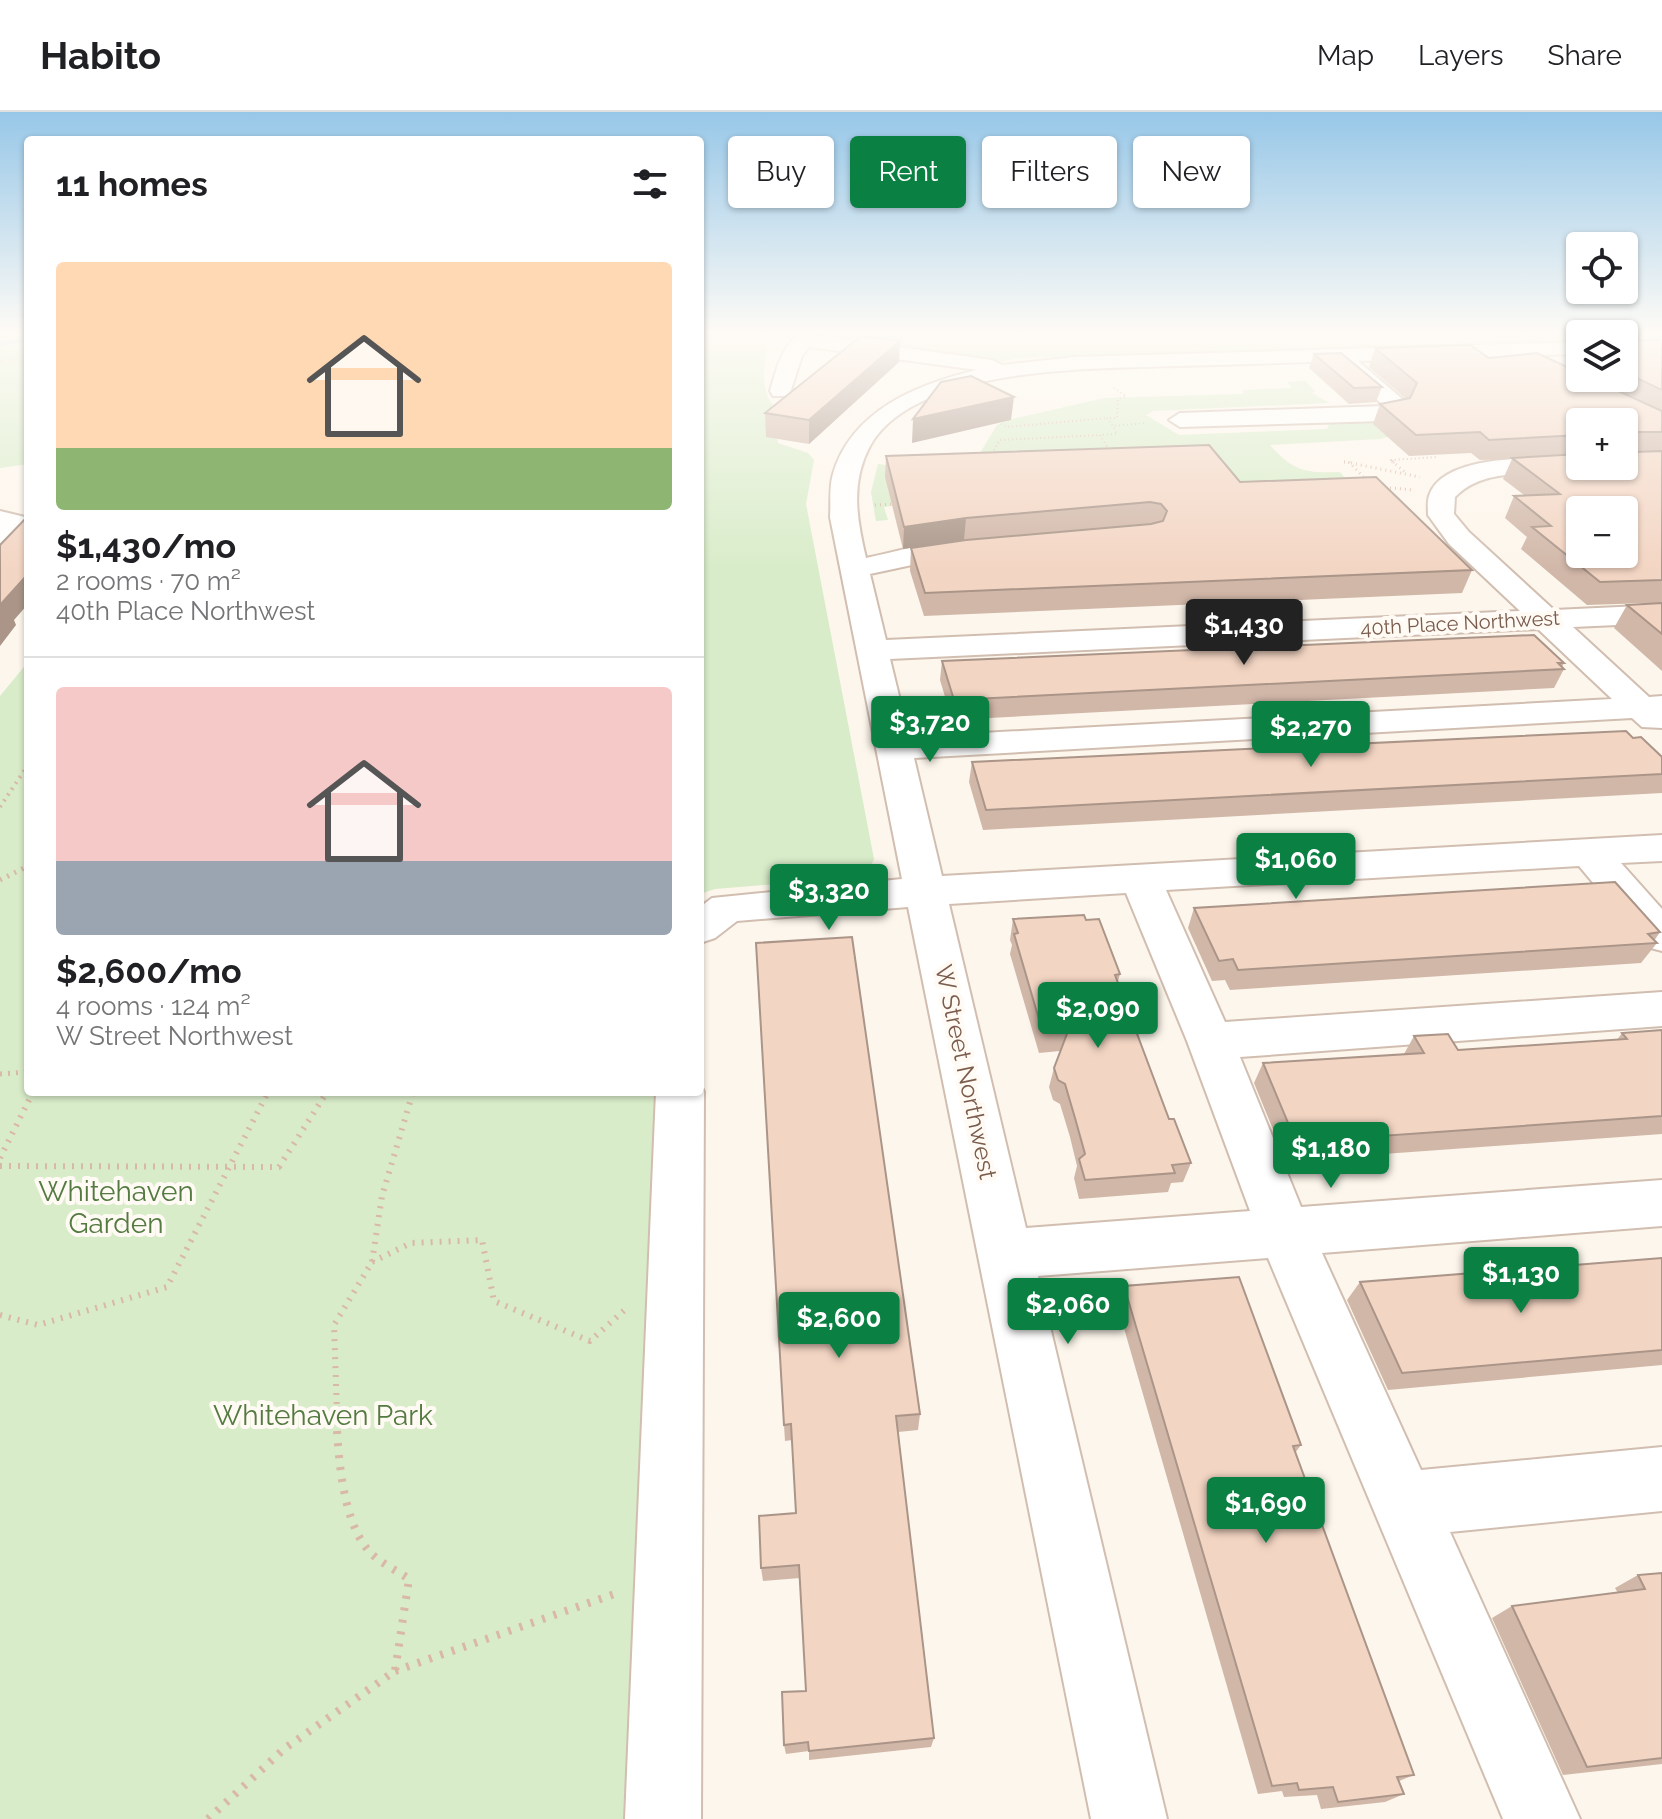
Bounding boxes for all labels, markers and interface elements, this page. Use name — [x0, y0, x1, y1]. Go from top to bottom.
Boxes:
text: Habito — [40, 33, 161, 78]
text: Map — [1317, 39, 1374, 72]
text: Layers — [1418, 39, 1504, 72]
text: Share — [1548, 39, 1622, 72]
chip: Buy — [728, 136, 834, 208]
chip: Rent — [850, 136, 966, 208]
chip: Filters — [982, 136, 1117, 208]
chip: New — [1133, 136, 1250, 208]
icon: filters — [628, 162, 672, 206]
text: 11 homes — [56, 164, 208, 204]
map controls — [1566, 232, 1638, 568]
button: locate — [1566, 232, 1638, 304]
icon: home — [292, 314, 436, 458]
button: layers — [1566, 320, 1638, 392]
button: + — [1566, 408, 1638, 480]
button: − — [1566, 496, 1638, 568]
text: $1,430/mo — [56, 526, 236, 566]
text: 2 rooms · 70 m² — [56, 566, 241, 596]
text: 40th Place Northwest — [56, 596, 315, 626]
pin: $1,430 — [1179, 599, 1309, 667]
street label: 40th Place Northwest — [1360, 606, 1561, 640]
text: $1,430 — [1204, 610, 1284, 640]
pin: $3,720 — [865, 696, 995, 764]
pin: $2,270 — [1246, 701, 1376, 769]
text: $3,720 — [889, 707, 971, 737]
text: $2,270 — [1270, 712, 1352, 742]
icon: home — [292, 739, 436, 883]
pin: $1,060 — [1231, 833, 1361, 901]
text: $1,060 — [1254, 844, 1338, 874]
pin: $3,320 — [764, 864, 894, 932]
text: $3,320 — [788, 875, 870, 905]
text: $2,600/mo — [56, 951, 242, 991]
street label: W Street Northwest — [929, 962, 1003, 1182]
pin: $2,090 — [1033, 982, 1163, 1050]
text: 4 rooms · 124 m² — [56, 991, 251, 1021]
text: $2,090 — [1056, 993, 1140, 1023]
text: W Street Northwest — [56, 1021, 293, 1051]
pin: $1,180 — [1266, 1122, 1396, 1190]
text: $1,180 — [1291, 1133, 1371, 1163]
park label: Whitehaven Garden — [38, 1175, 194, 1240]
pin: $1,130 — [1456, 1247, 1586, 1315]
text: $1,130 — [1482, 1258, 1560, 1288]
pin: $2,060 — [1003, 1278, 1133, 1346]
text: $2,060 — [1026, 1289, 1110, 1319]
pin: $2,600 — [774, 1292, 904, 1360]
text: $2,600 — [797, 1303, 881, 1333]
park label: Whitehaven Park — [213, 1399, 433, 1432]
pin: $1,690 — [1201, 1477, 1331, 1545]
text: $1,690 — [1225, 1488, 1307, 1518]

